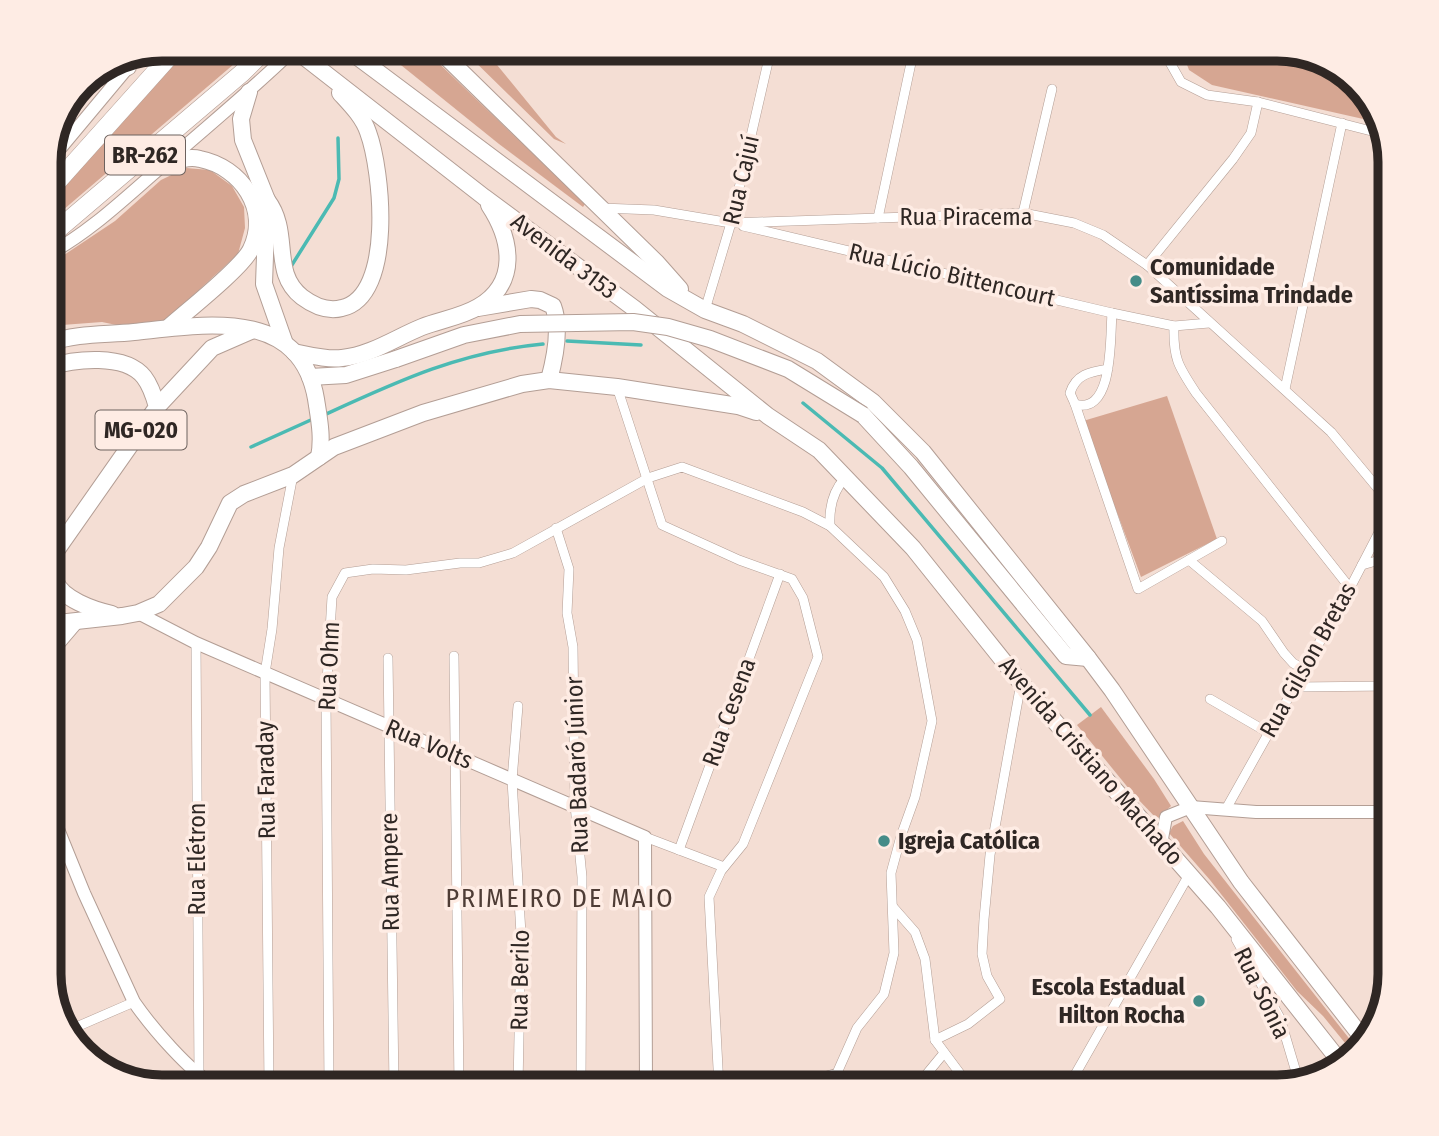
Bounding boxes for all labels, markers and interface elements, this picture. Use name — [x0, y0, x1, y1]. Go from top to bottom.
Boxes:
street label: Rua Cajuí — [717, 132, 765, 228]
road number: BR-262 — [105, 136, 185, 174]
street label: Rua Piracema — [900, 203, 1032, 231]
street label: Avenida 3153 — [506, 207, 622, 305]
street label: Rua Lúcio Bittencourt — [846, 238, 1058, 312]
place label: Comunidade Santíssima Trindade — [1150, 253, 1353, 309]
marker: Comunidade Santíssima Trindade — [1128, 273, 1144, 289]
road number: MG-020 — [96, 410, 186, 450]
street label: Rua Gilson Bretas — [1254, 578, 1362, 742]
street label: Rua Ohm — [313, 621, 345, 711]
street label: Avenida Cristiano Machado — [993, 651, 1189, 871]
street label: Rua Cesena — [696, 654, 762, 770]
street label: Rua Badaró Júnior — [560, 675, 594, 854]
street label: Rua Volts — [381, 713, 477, 775]
street label: Rua Faraday — [251, 720, 281, 839]
street label: Rua Elétron — [183, 802, 211, 916]
street label: Rua Ampere — [375, 813, 405, 931]
place label: Igreja Católica — [898, 827, 1040, 855]
marker: Igreja Católica — [876, 833, 892, 849]
district label: PRIMEIRO DE MAIO — [445, 883, 675, 914]
street label: Rua Berilo — [505, 929, 535, 1031]
street label: Rua Sônia — [1228, 943, 1296, 1043]
place label: Escola Estadual Hilton Rocha — [1031, 973, 1185, 1029]
marker: Escola Estadual Hilton Rocha — [1191, 993, 1207, 1009]

